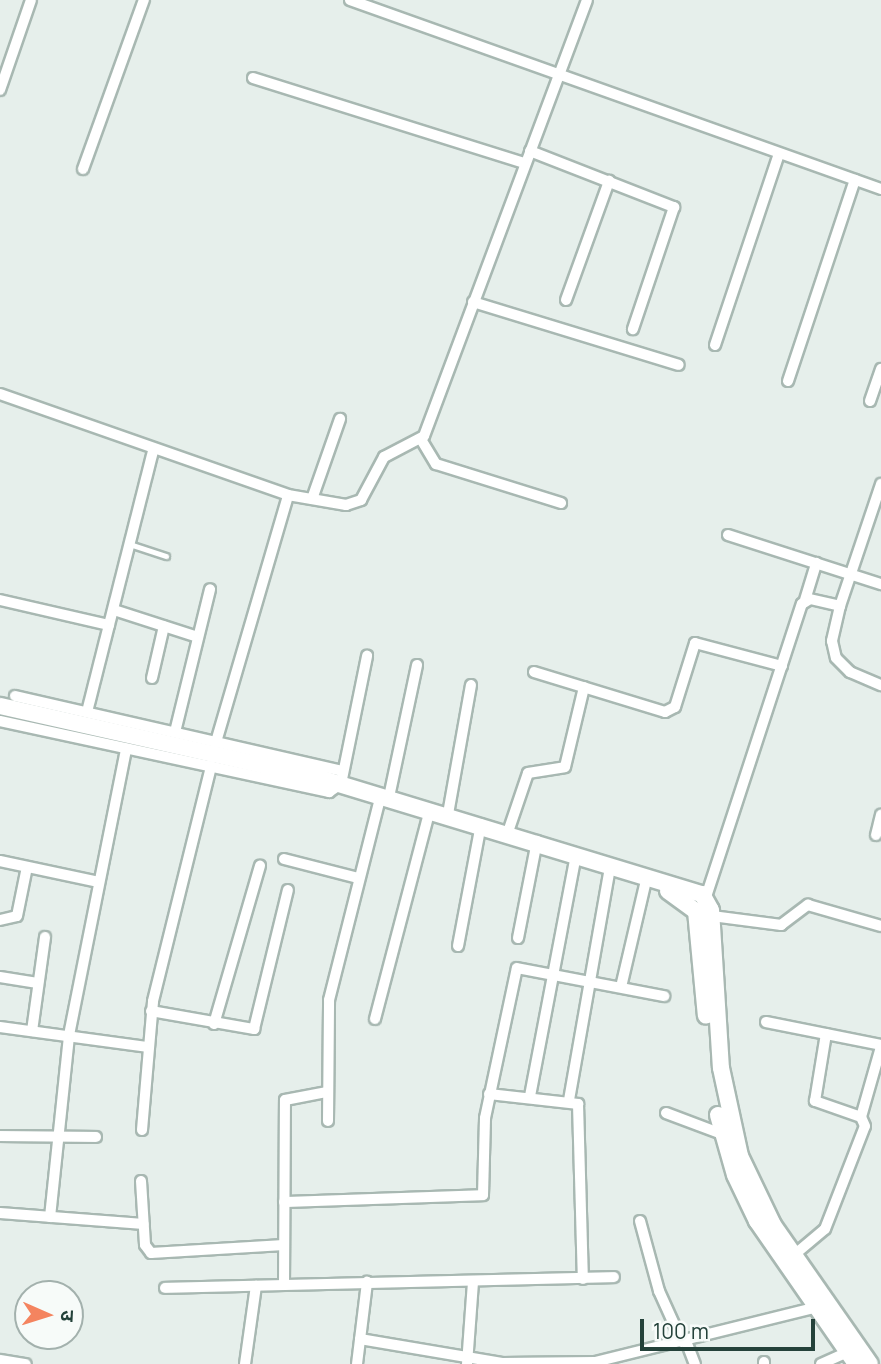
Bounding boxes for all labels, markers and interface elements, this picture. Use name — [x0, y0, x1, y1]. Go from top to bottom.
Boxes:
north arrow — [14, 1280, 84, 1350]
scale bar — [643, 1304, 818, 1348]
text: उ — [55, 1310, 81, 1322]
text: 100 m — [653, 1317, 709, 1345]

